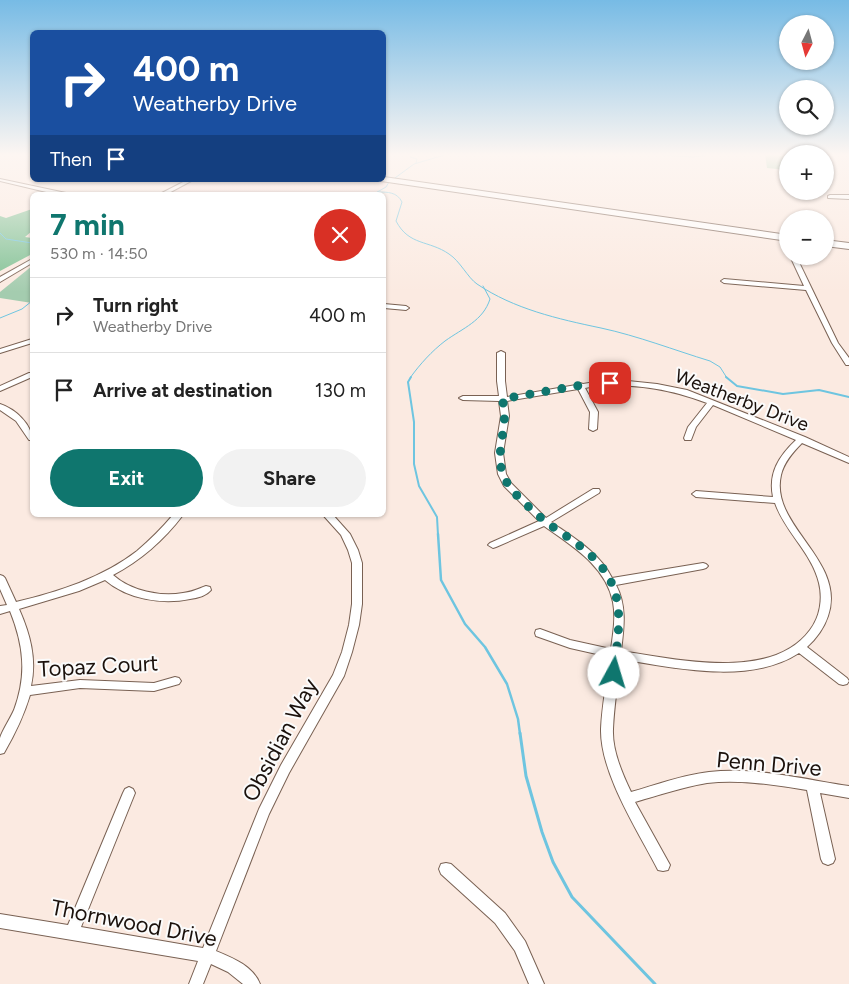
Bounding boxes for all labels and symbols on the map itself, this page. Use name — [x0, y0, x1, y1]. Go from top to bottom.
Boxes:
north arrow — [779, 15, 834, 70]
pin — [589, 362, 631, 404]
street label: Weatherby Drive — [672, 364, 812, 436]
position arrow — [587, 646, 639, 698]
street label: Topaz Court — [37, 649, 159, 683]
street label: Obsidian Way — [236, 674, 324, 806]
street label: Penn Drive — [715, 746, 823, 782]
street label: Thornwood Drive — [49, 894, 219, 952]

